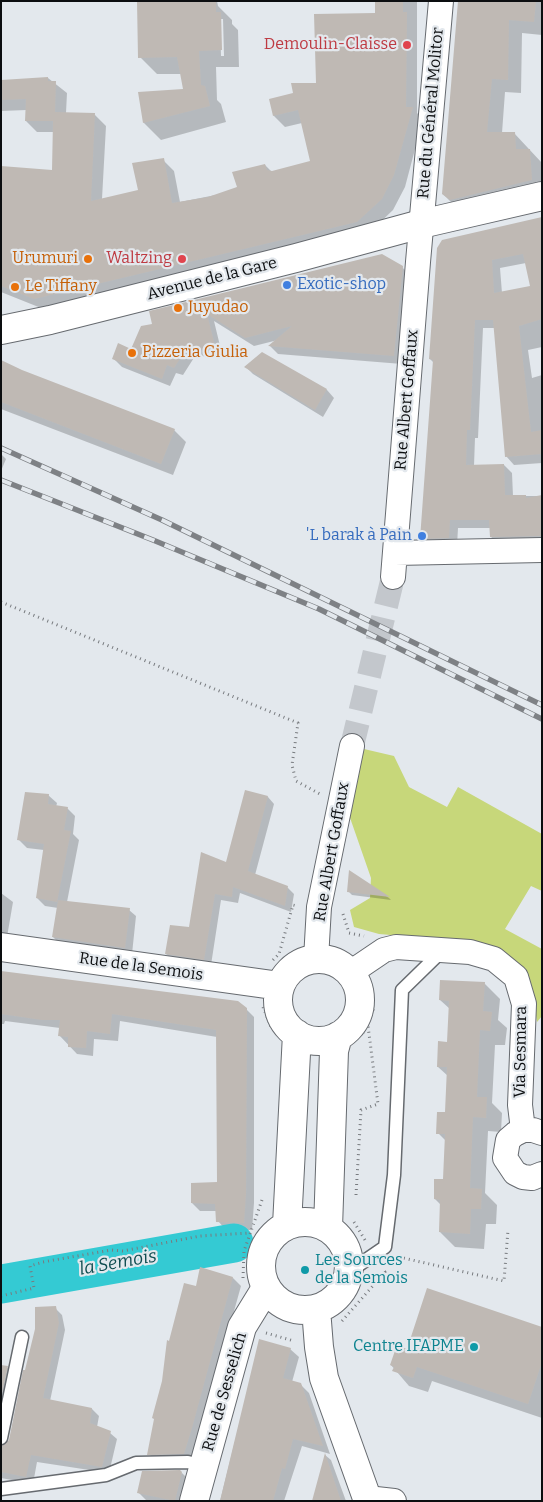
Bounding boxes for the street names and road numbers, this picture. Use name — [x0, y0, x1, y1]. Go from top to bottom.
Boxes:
street label: Rue du Général Molitor — [414, 27, 448, 199]
street label: Avenue de la Gare — [145, 254, 279, 304]
street label: Rue Albert Goffaux — [391, 329, 423, 471]
street label: Rue Albert Goffaux — [310, 781, 354, 923]
street label: Rue de la Semois — [78, 949, 204, 985]
street label: Via Sesmara — [511, 1006, 531, 1098]
street label: Rue de Sesselich — [199, 1330, 251, 1454]

